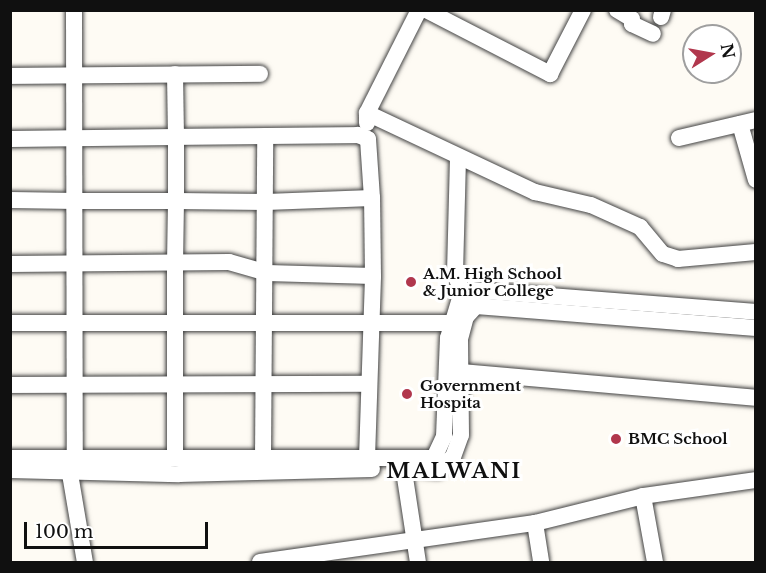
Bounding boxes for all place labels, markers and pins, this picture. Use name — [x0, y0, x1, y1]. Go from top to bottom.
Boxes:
place label: A.M. High School & Junior College — [423, 264, 562, 299]
marker: A.M. High School & Junior College — [404, 275, 418, 289]
place label: Government Hospita — [420, 376, 521, 411]
marker: Government Hospita — [398, 385, 416, 403]
place label: BMC School — [628, 430, 728, 448]
marker: BMC School — [609, 432, 623, 446]

